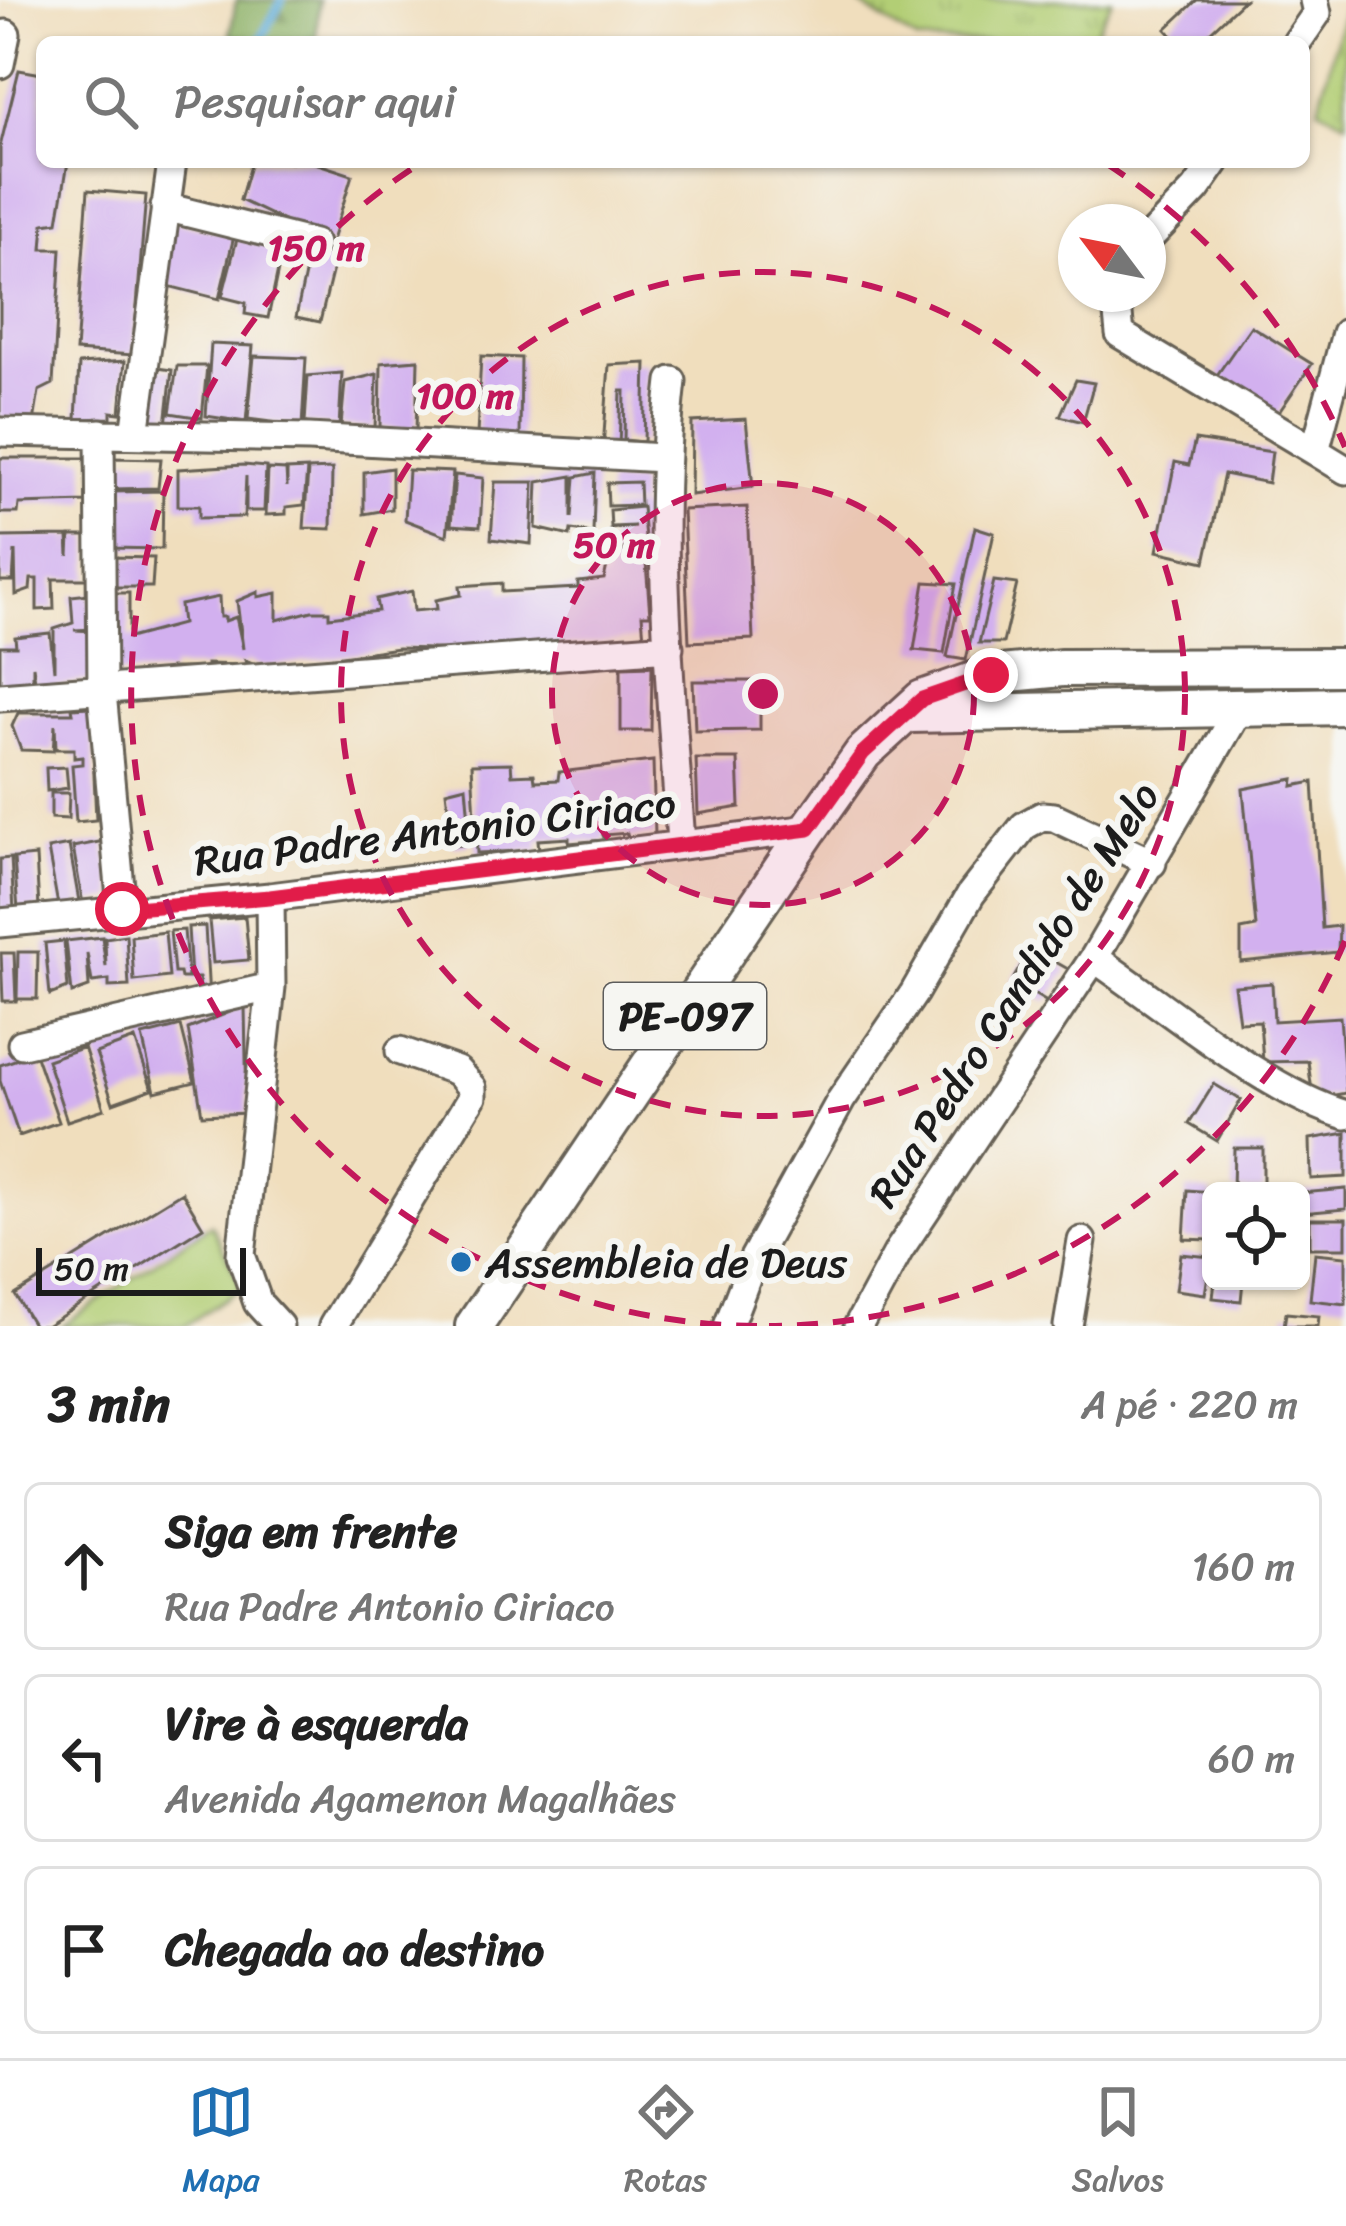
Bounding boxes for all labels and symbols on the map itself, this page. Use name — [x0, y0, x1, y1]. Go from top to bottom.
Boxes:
north arrow — [1058, 204, 1166, 312]
text: 150 m — [267, 216, 365, 280]
text: 100 m — [416, 364, 514, 428]
text: 50 m — [573, 513, 655, 577]
route end — [964, 648, 1018, 702]
centre of rings — [742, 673, 784, 715]
street label: Rua Padre Antonio Ciriaco — [190, 766, 680, 898]
street label: Rua Pedro Candido de Melo — [848, 766, 1180, 1223]
route start — [95, 882, 149, 936]
road number: PE-097 — [604, 983, 766, 1049]
place label: Assembleia de Deus — [484, 1226, 848, 1300]
scale bar — [36, 1242, 246, 1295]
marker: Assembleia de Deus — [448, 1249, 474, 1275]

